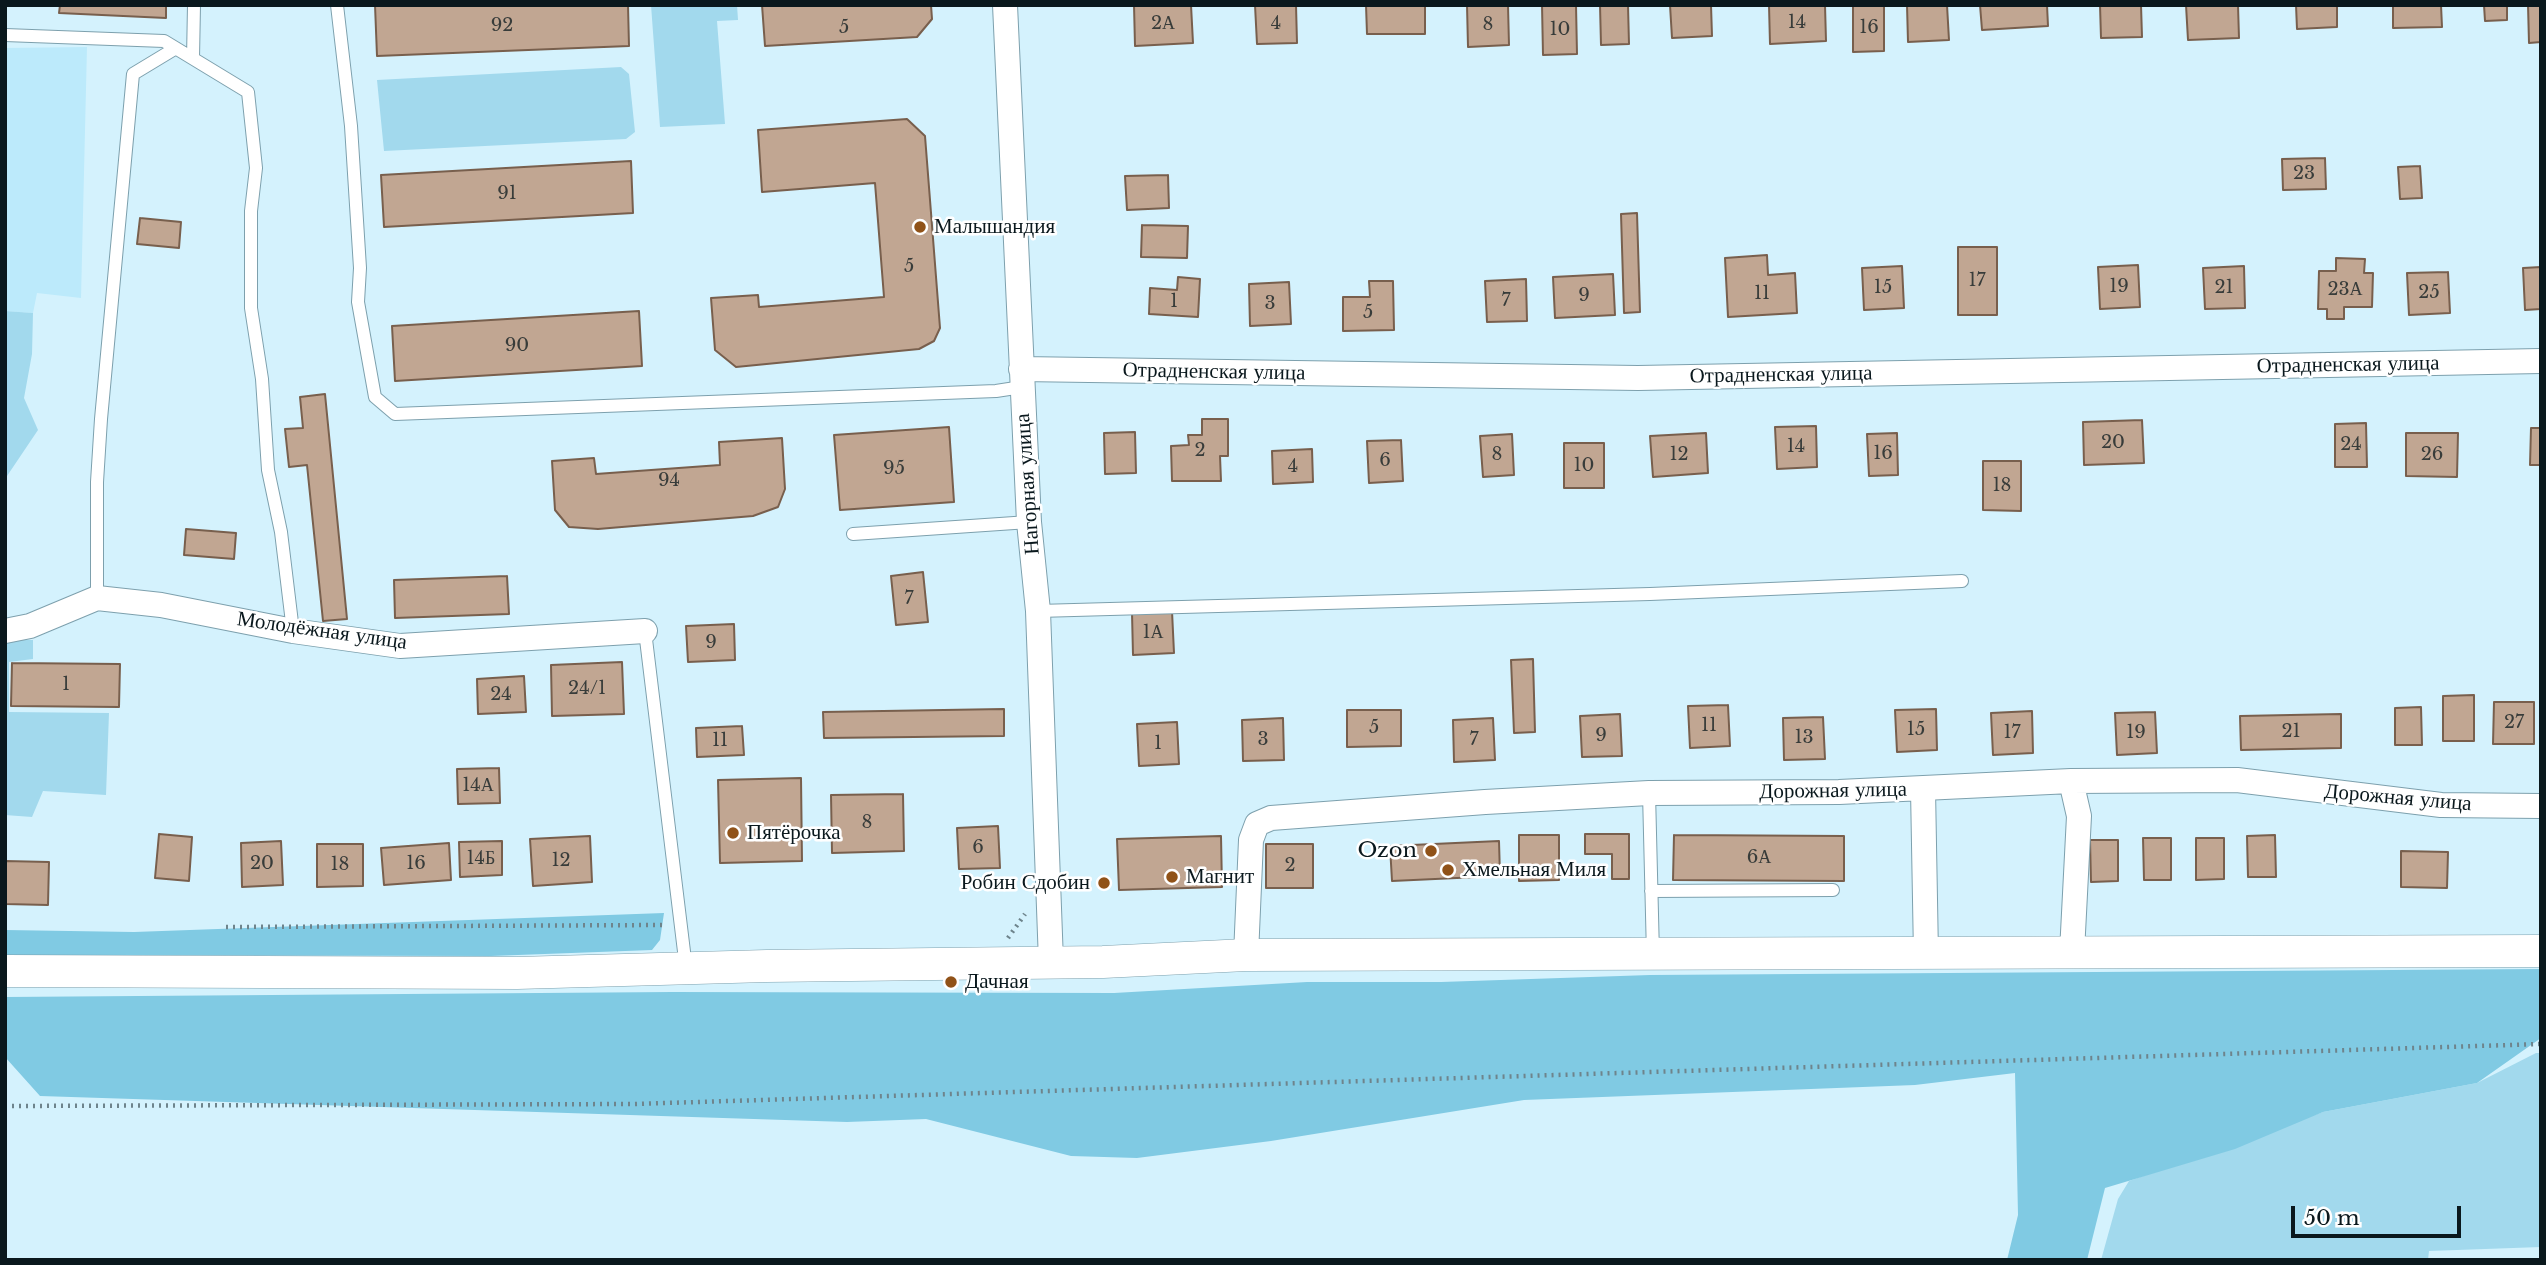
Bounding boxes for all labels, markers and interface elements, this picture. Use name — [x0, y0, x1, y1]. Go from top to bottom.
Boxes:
house number: 14 — [1788, 12, 1806, 34]
house number: 2А — [1151, 13, 1175, 35]
house number: 4 — [1271, 13, 1281, 35]
house number: 8 — [1483, 14, 1493, 36]
house number: 92 — [491, 15, 513, 37]
house number: 5 — [839, 17, 849, 39]
house number: 16 — [1859, 17, 1879, 39]
house number: 10 — [1550, 19, 1570, 41]
house number: 23 — [2293, 163, 2315, 185]
house number: 91 — [497, 183, 517, 205]
place label: Малышандия — [934, 214, 1055, 240]
marker: Малышандия — [912, 219, 928, 235]
house number: 5 — [904, 256, 914, 278]
house number: 17 — [1968, 270, 1986, 292]
house number: 19 — [2109, 276, 2129, 298]
house number: 15 — [1874, 277, 1892, 299]
house number: 21 — [2214, 277, 2234, 299]
house number: 23А — [2327, 279, 2363, 301]
house number: 25 — [2418, 282, 2440, 304]
house number: 11 — [1754, 283, 1770, 305]
house number: 9 — [1578, 285, 1590, 307]
house number: 7 — [1501, 290, 1511, 312]
house number: 1 — [1170, 291, 1178, 313]
house number: 3 — [1264, 293, 1276, 315]
house number: 5 — [1363, 302, 1373, 324]
house number: 90 — [505, 335, 529, 357]
street label: Отрадненская улица — [2256, 351, 2440, 379]
street label: Отрадненская улица — [1122, 358, 1306, 386]
street label: Отрадненская улица — [1689, 361, 1873, 389]
street label: Нагорная улица — [1010, 412, 1046, 556]
house number: 20 — [2101, 432, 2125, 454]
house number: 24 — [2340, 434, 2362, 456]
house number: 14 — [1787, 436, 1805, 458]
house number: 2 — [1194, 440, 1206, 462]
house number: 16 — [1873, 443, 1893, 465]
house number: 8 — [1492, 444, 1502, 466]
house number: 12 — [1669, 444, 1689, 466]
house number: 26 — [2421, 444, 2443, 466]
house number: 6 — [1379, 450, 1391, 472]
house number: 10 — [1574, 455, 1594, 477]
house number: 4 — [1288, 456, 1298, 478]
house number: 95 — [883, 458, 905, 480]
house number: 94 — [658, 470, 680, 492]
house number: 18 — [1993, 475, 2011, 497]
house number: 7 — [904, 588, 914, 610]
street label: Молодёжная улица — [235, 607, 409, 655]
house number: 1А — [1142, 622, 1164, 644]
house number: 9 — [705, 632, 717, 654]
house number: 1 — [62, 674, 70, 696]
house number: 24/1 — [568, 678, 606, 700]
house number: 24 — [490, 684, 512, 706]
house number: 27 — [2504, 712, 2524, 734]
house number: 11 — [1701, 715, 1717, 737]
house number: 5 — [1369, 717, 1379, 739]
house number: 15 — [1907, 719, 1925, 741]
house number: 21 — [2281, 721, 2301, 743]
house number: 17 — [2003, 722, 2021, 744]
house number: 19 — [2126, 722, 2146, 744]
house number: 9 — [1595, 725, 1607, 747]
house number: 13 — [1794, 727, 1814, 749]
house number: 3 — [1257, 729, 1269, 751]
house number: 7 — [1469, 729, 1479, 751]
house number: 11 — [712, 730, 728, 752]
house number: 1 — [1154, 733, 1162, 755]
house number: 14А — [462, 775, 494, 797]
street label: Дорожная улица — [1759, 777, 1907, 805]
street label: Дорожная улица — [2323, 779, 2473, 817]
house number: 8 — [862, 812, 872, 834]
place label: Пятёрочка — [747, 820, 841, 846]
marker: Пятёрочка — [725, 825, 741, 841]
house number: 6 — [972, 837, 984, 859]
place label: Ozon — [1357, 838, 1417, 864]
marker: Ozon — [1423, 843, 1439, 859]
house number: 6А — [1747, 847, 1771, 869]
house number: 14Б — [467, 848, 495, 870]
house number: 12 — [551, 850, 571, 872]
house number: 20 — [250, 853, 274, 875]
house number: 16 — [406, 853, 426, 875]
house number: 18 — [331, 854, 349, 876]
house number: 2 — [1284, 855, 1296, 877]
place label: Хмельная Миля — [1462, 857, 1606, 883]
marker: Хмельная Миля — [1440, 862, 1456, 878]
place label: Магнит — [1186, 864, 1254, 890]
marker: Магнит — [1164, 869, 1180, 885]
place label: Робин Сдобин — [961, 870, 1090, 896]
marker: Робин Сдобин — [1096, 875, 1112, 891]
place label: Дачная — [965, 969, 1029, 995]
marker: Дачная — [943, 974, 959, 990]
scale bar — [2294, 1192, 2464, 1236]
text: 50 m — [2304, 1205, 2359, 1231]

